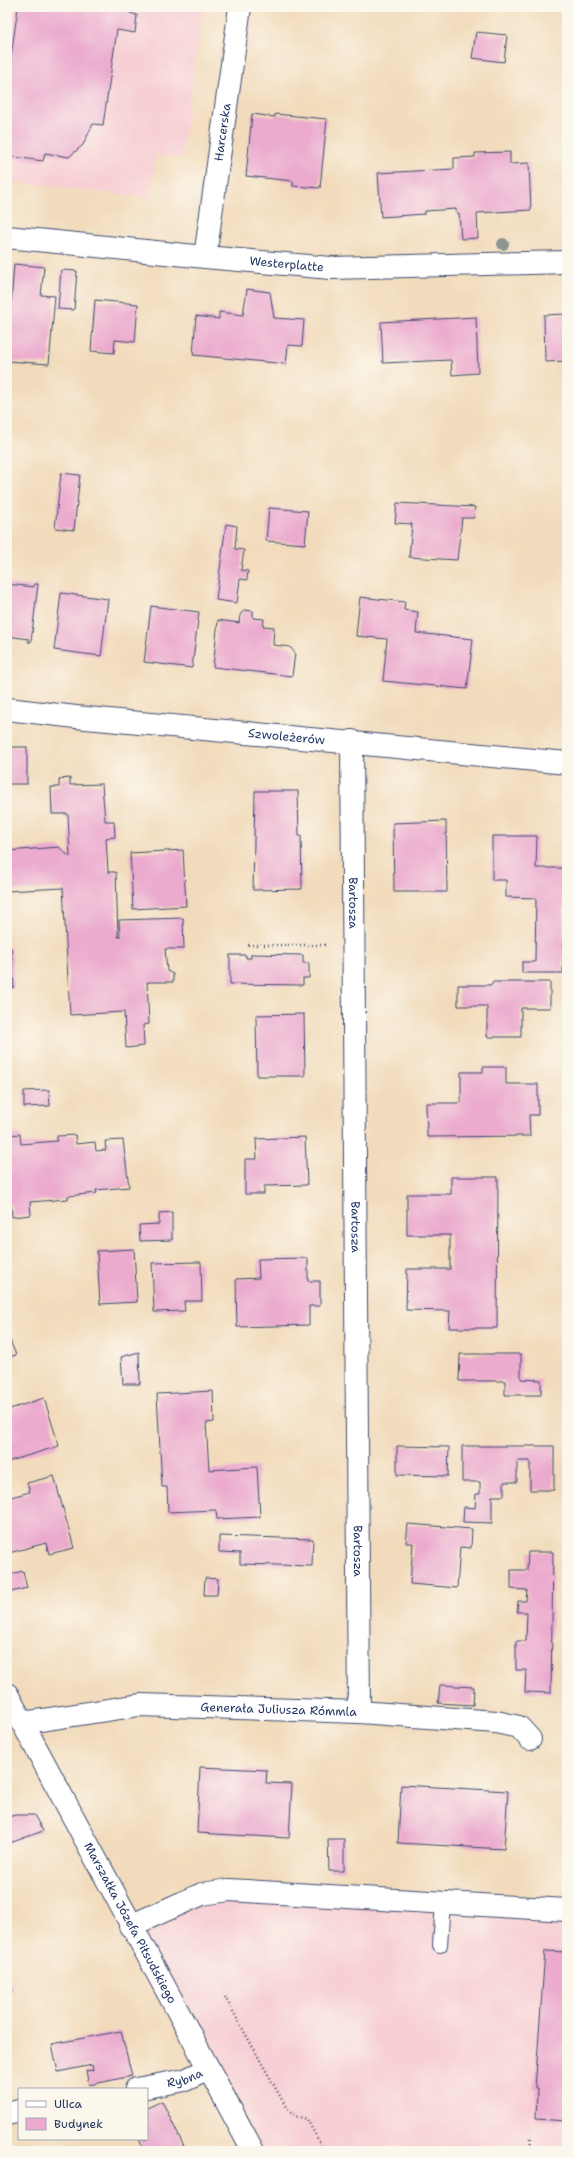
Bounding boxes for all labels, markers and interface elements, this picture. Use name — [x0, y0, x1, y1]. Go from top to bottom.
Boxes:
street label: Harcerska — [211, 102, 235, 162]
street label: Westerplatte — [249, 253, 325, 275]
street label: Szwoleżerów — [247, 725, 326, 748]
street label: Bartosza — [345, 877, 361, 929]
street label: Bartosza — [347, 1201, 364, 1253]
street label: Bartosza — [350, 1525, 366, 1577]
street label: Generała Juliusza Rómmla — [200, 1699, 358, 1720]
street label: Marszałka Józefa Piłsudskiego — [80, 1840, 180, 2006]
street label: Rybna — [166, 2065, 206, 2091]
legend — [18, 2088, 148, 2140]
text: Ulica — [54, 2096, 83, 2112]
text: Budynek — [54, 2116, 103, 2132]

